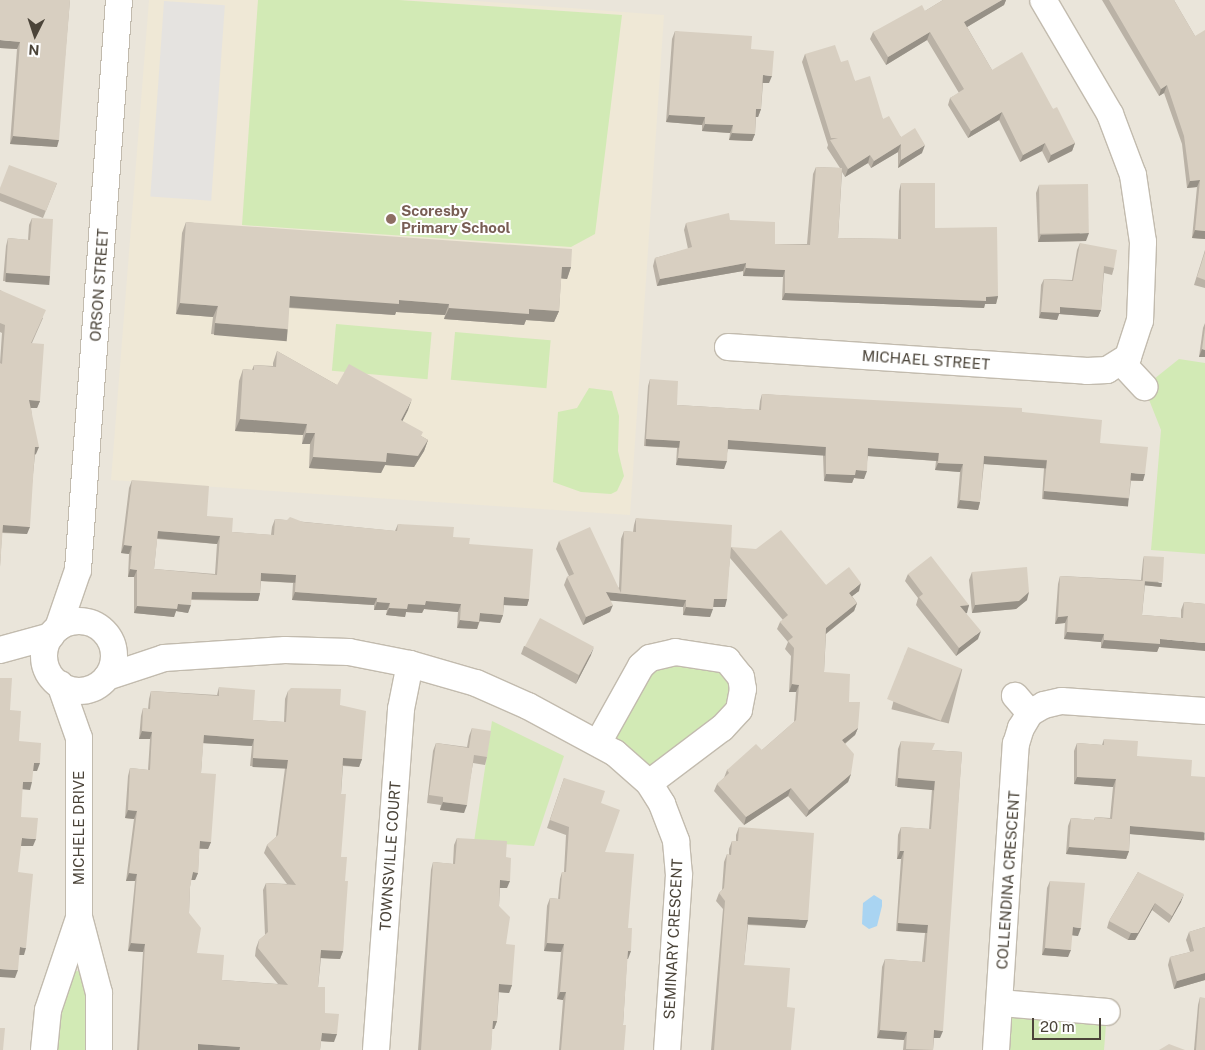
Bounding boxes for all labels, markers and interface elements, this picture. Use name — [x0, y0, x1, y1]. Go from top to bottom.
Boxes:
north arrow — [10, 10, 60, 60]
text: N — [28, 42, 40, 58]
place label: Scoresby Primary School — [401, 201, 511, 236]
marker: Scoresby Primary School — [385, 213, 397, 225]
street label: ORSON STREET — [86, 228, 112, 342]
street label: MICHAEL STREET — [861, 347, 991, 373]
street label: MICHELE DRIVE — [70, 771, 88, 885]
street label: TOWNSVILLE COURT — [376, 781, 404, 931]
street label: COLLENDINA CRESCENT — [993, 790, 1023, 970]
street label: SEMINARY CRESCENT — [660, 858, 686, 1020]
scale bar — [1035, 1008, 1104, 1040]
text: 20 m — [1040, 1018, 1075, 1035]

